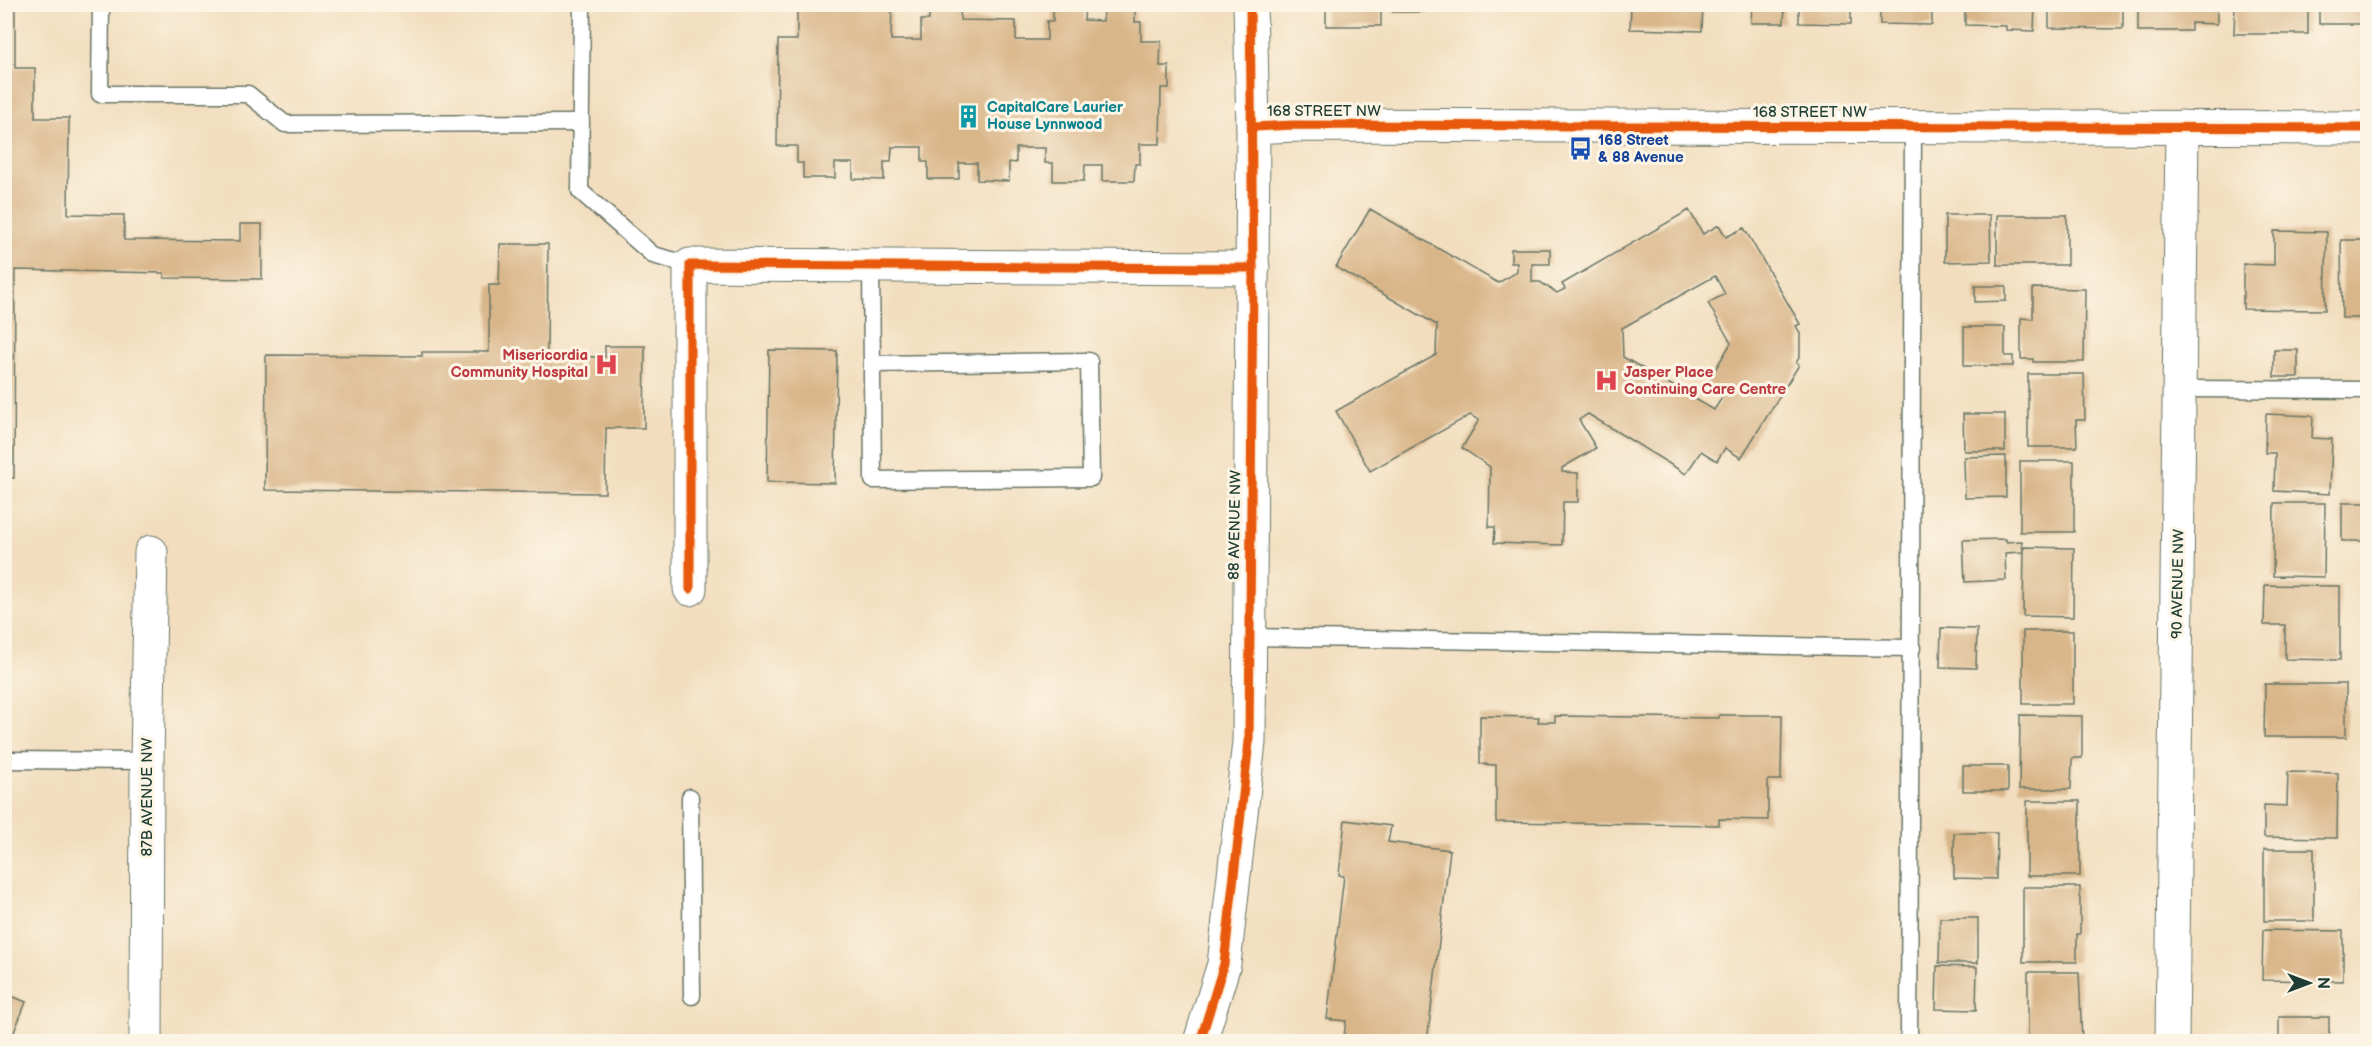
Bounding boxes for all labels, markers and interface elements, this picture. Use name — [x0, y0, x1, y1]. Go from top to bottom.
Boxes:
place label: CapitalCare Laurier House Lynnwood — [987, 98, 1124, 134]
street label: 168 STREET NW — [1267, 102, 1381, 121]
building icon: CapitalCare Laurier House Lynnwood — [956, 103, 982, 129]
street label: 168 STREET NW — [1753, 103, 1867, 122]
place label: 168 Street & 88 Avenue — [1598, 131, 1684, 167]
bus stop icon: 168 Street & 88 Avenue — [1567, 136, 1593, 162]
place label: Misericordia Community Hospital — [451, 346, 588, 382]
hospital icon: Misericordia Community Hospital — [593, 351, 619, 377]
place label: Jasper Place Continuing Care Centre — [1624, 363, 1786, 399]
hospital icon: Jasper Place Continuing Care Centre — [1593, 368, 1619, 394]
street label: 88 AVENUE NW — [1225, 470, 1245, 580]
street label: 90 AVENUE NW — [2168, 529, 2188, 639]
street label: 87B AVENUE NW — [138, 737, 157, 856]
north arrow — [2279, 953, 2339, 1013]
text: N — [2313, 977, 2332, 989]

